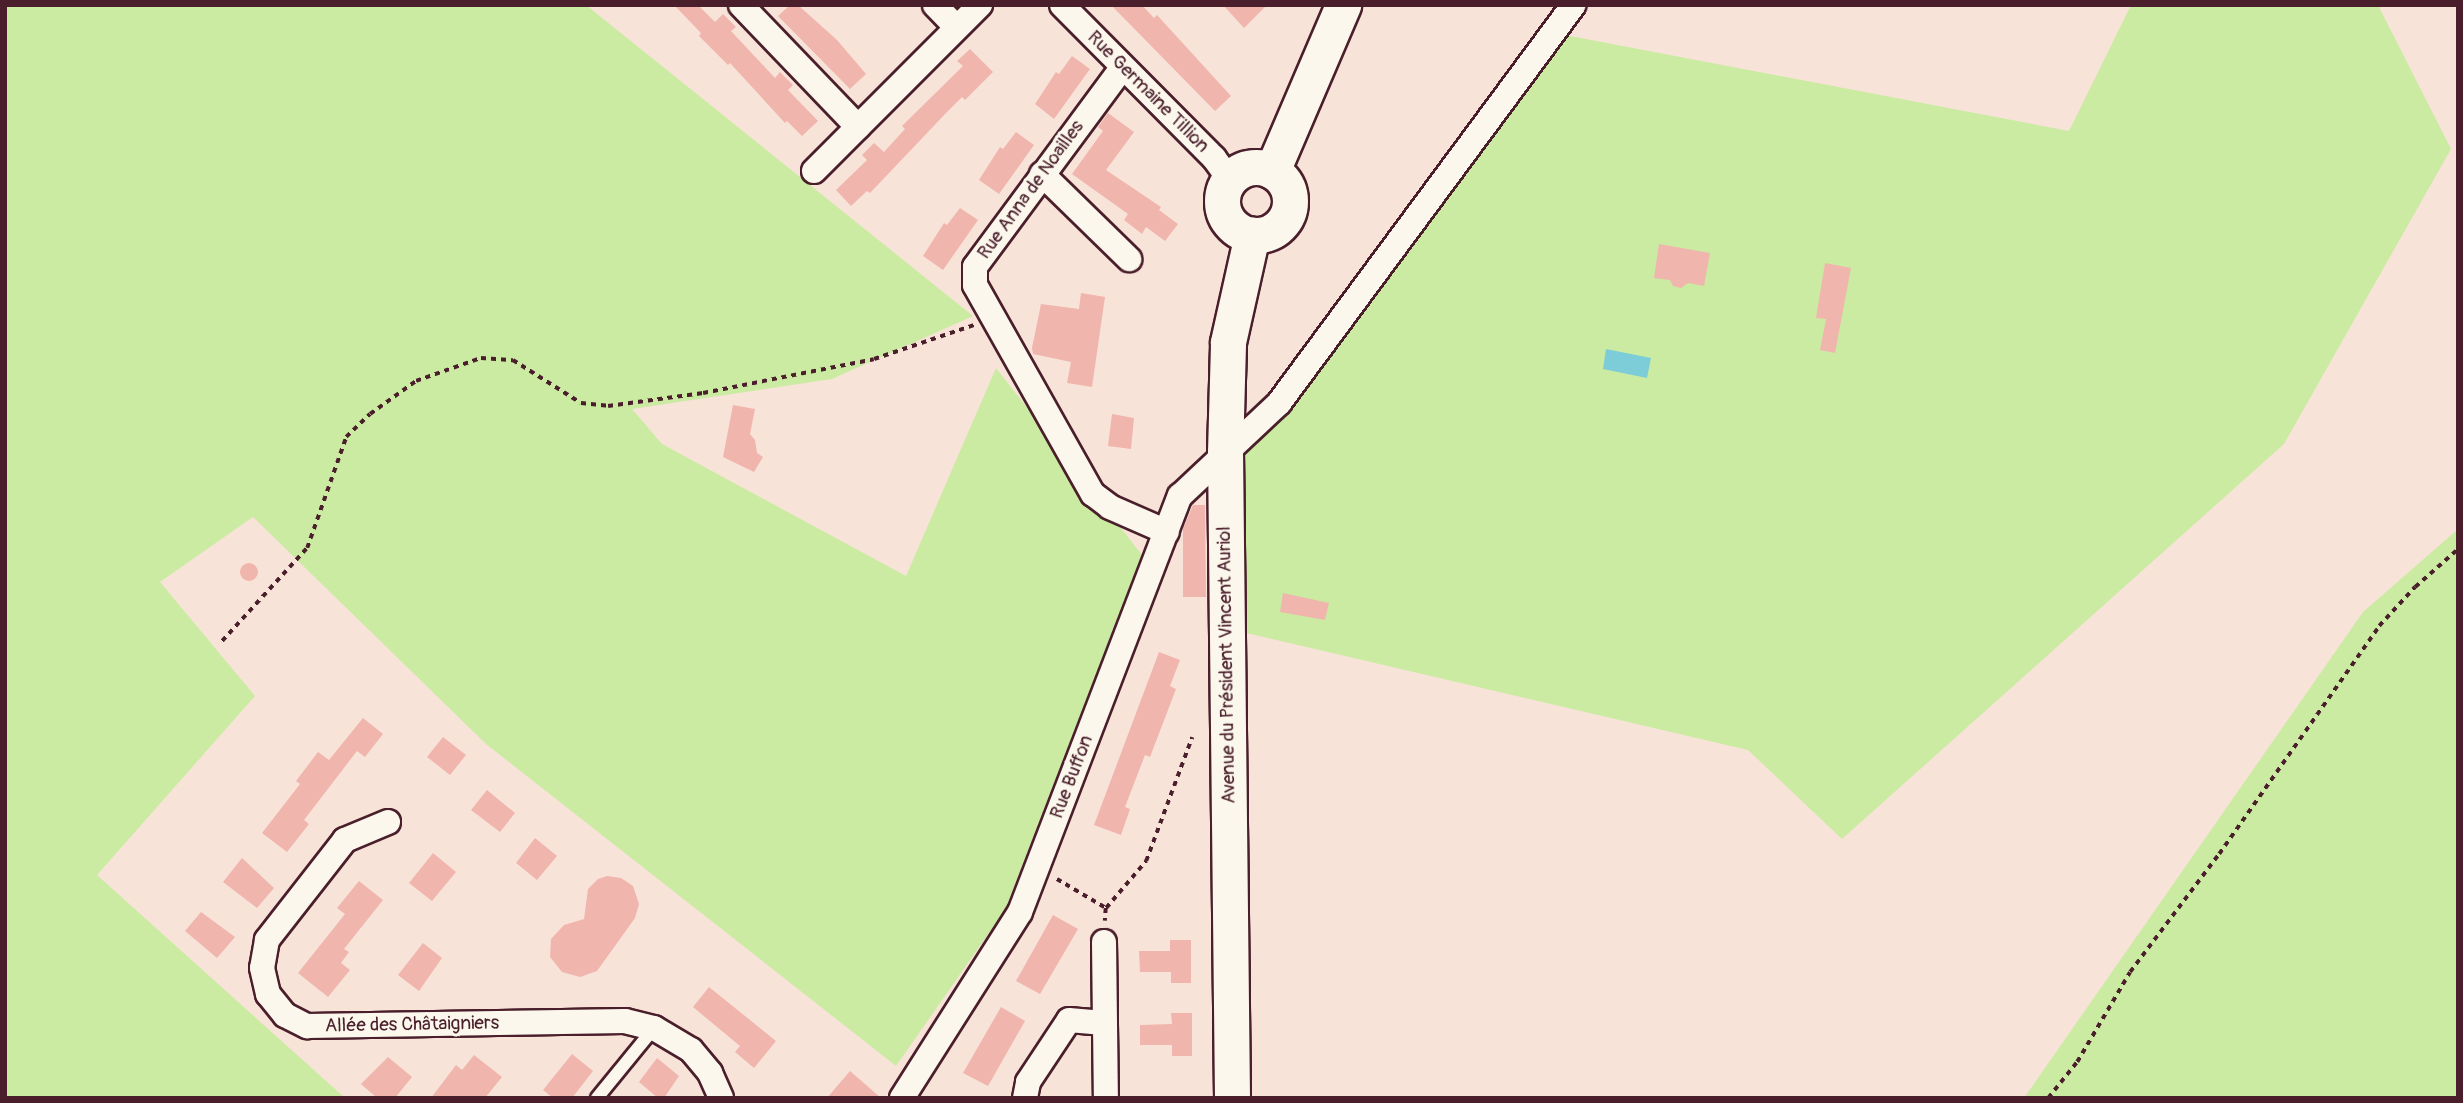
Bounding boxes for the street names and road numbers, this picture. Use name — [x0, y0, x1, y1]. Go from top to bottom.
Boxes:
street label: Rue Germaine Tillion — [1082, 26, 1214, 158]
street label: Rue Anna de Noailles — [973, 116, 1089, 264]
street label: Avenue du Président Vincent Auriol — [1213, 526, 1241, 804]
street label: Rue Buffon — [1046, 732, 1098, 822]
street label: Allée des Châtaigniers — [325, 1012, 499, 1038]

